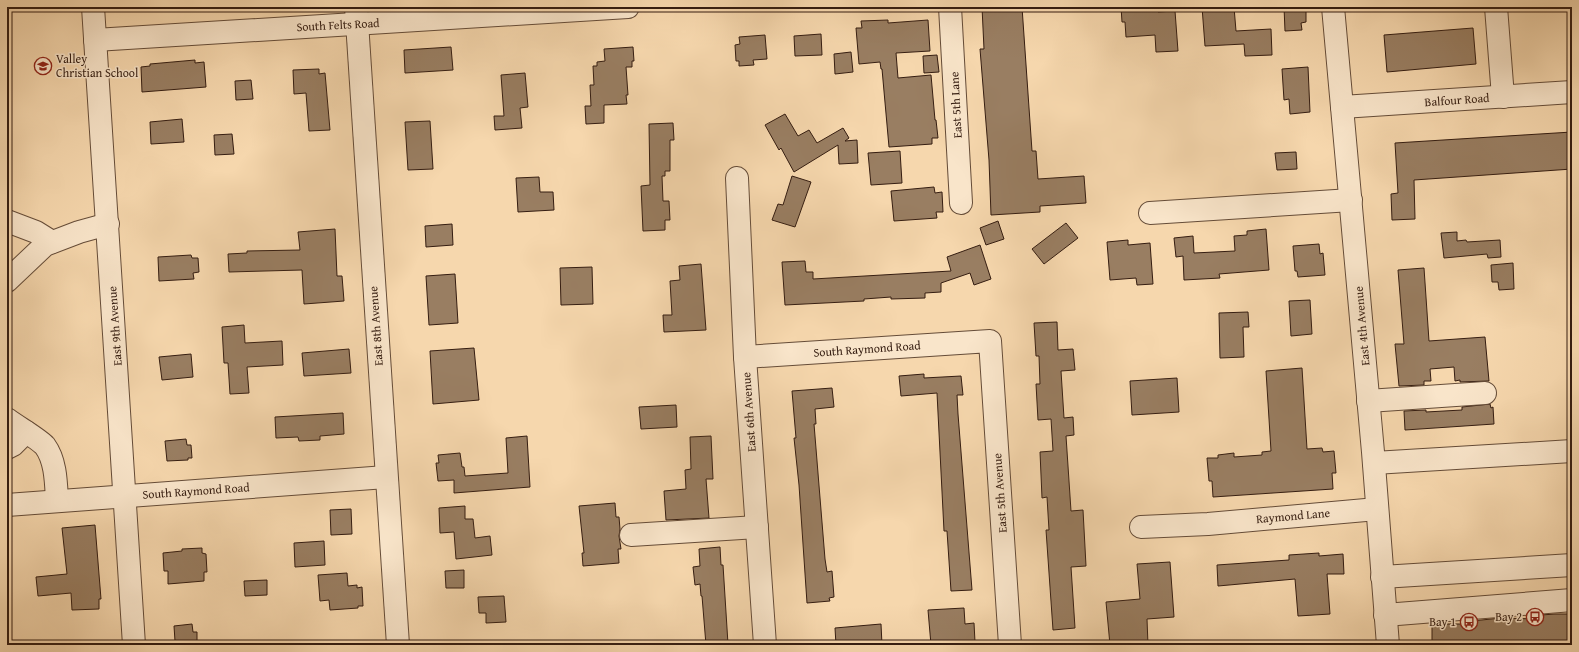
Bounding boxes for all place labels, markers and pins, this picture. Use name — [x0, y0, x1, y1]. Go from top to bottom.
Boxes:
place label: Valley Christian School — [56, 50, 139, 81]
school or university icon: Valley Christian School — [33, 56, 53, 76]
bus stop icon: Bay 2 — [1525, 607, 1545, 627]
place label: Bay 2 — [1495, 608, 1522, 625]
bus stop icon: Bay 1 — [1459, 612, 1479, 632]
place label: Bay 1 — [1429, 613, 1456, 630]

